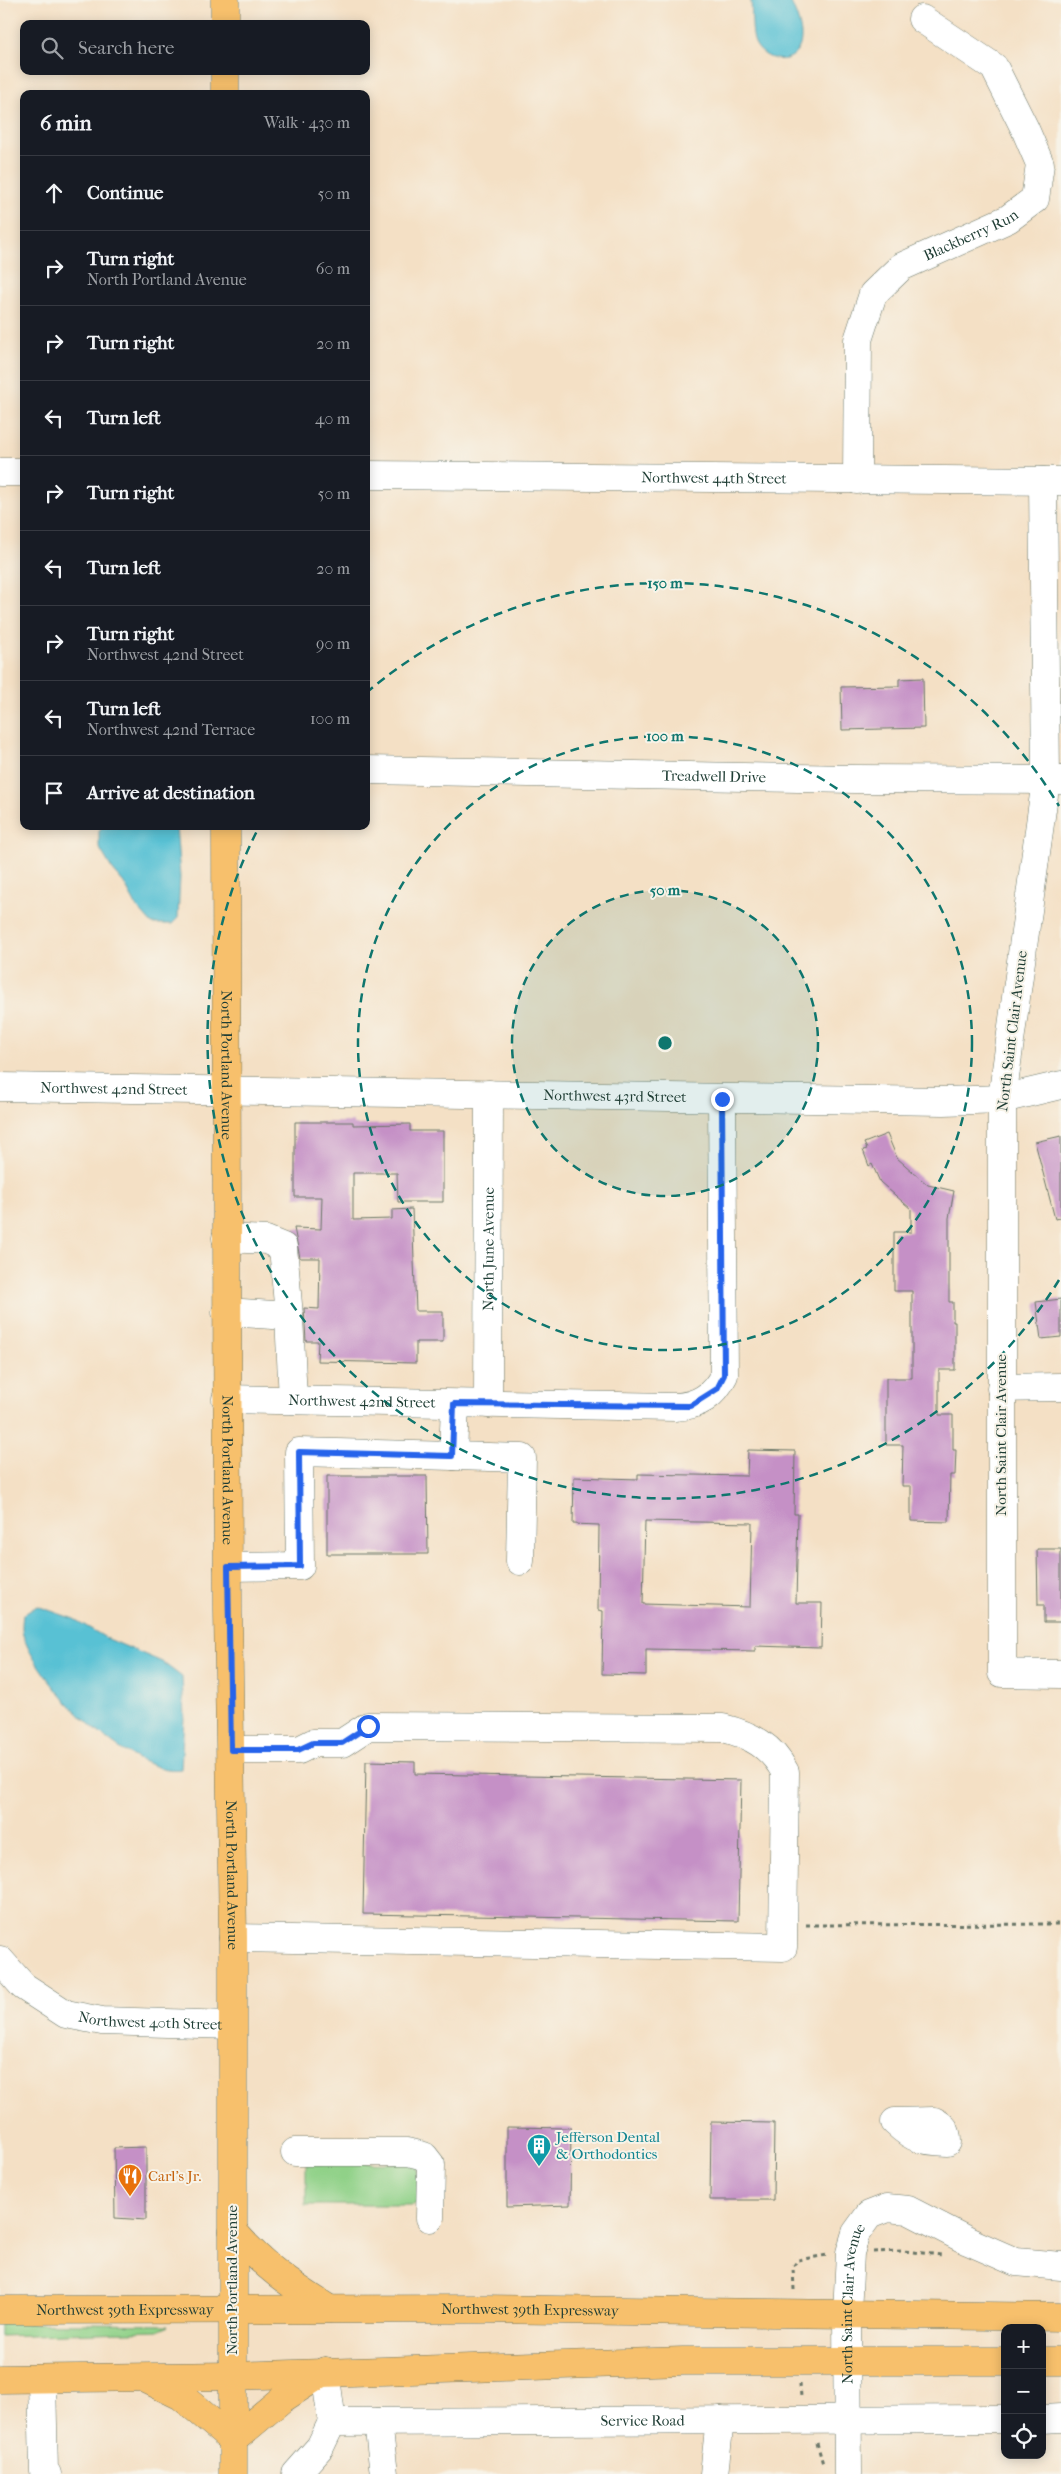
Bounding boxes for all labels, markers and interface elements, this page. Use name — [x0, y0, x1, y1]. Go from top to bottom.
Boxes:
search box — [20, 20, 370, 75]
icon: search — [38, 34, 66, 62]
text: Search here — [78, 37, 174, 59]
text: 6 min — [40, 111, 92, 135]
text: Walk · 430 m — [264, 113, 350, 132]
icon: ahead — [40, 179, 68, 207]
text: Continue — [87, 182, 163, 204]
text: 50 m — [318, 184, 350, 203]
street label: Blackberry Run — [921, 205, 1022, 265]
text: Turn right — [87, 248, 174, 270]
icon: right — [40, 254, 68, 282]
text: 60 m — [316, 259, 350, 278]
text: North Portland Avenue — [87, 270, 247, 289]
icon: right — [40, 329, 68, 357]
text: Turn right — [87, 332, 174, 354]
text: 20 m — [316, 334, 350, 353]
icon: left — [40, 404, 68, 432]
text: Turn left — [87, 407, 161, 429]
text: 40 m — [315, 409, 350, 428]
street label: Northwest 44th Street — [641, 468, 787, 488]
icon: right — [40, 479, 68, 507]
text: Turn right — [87, 482, 174, 504]
text: 50 m — [318, 484, 350, 503]
icon: left — [40, 554, 68, 582]
text: Turn left — [87, 557, 161, 579]
text: 20 m — [316, 559, 350, 578]
text: 150 m — [647, 574, 683, 592]
text: Turn right — [87, 623, 174, 645]
icon: right — [40, 629, 68, 657]
text: 90 m — [316, 634, 350, 653]
text: Northwest 42nd Street — [87, 645, 244, 664]
text: Turn left — [87, 698, 161, 720]
icon: left — [40, 704, 68, 732]
text: 100 m — [310, 709, 350, 728]
text: Northwest 42nd Terrace — [87, 720, 255, 739]
text: 100 m — [646, 727, 684, 745]
street label: Treadwell Drive — [662, 766, 767, 786]
icon: arrive — [40, 779, 68, 807]
text: Arrive at destination — [87, 782, 255, 804]
text: 50 m — [650, 881, 681, 899]
street label: North Saint Clair Avenue — [993, 949, 1031, 1112]
street label: North Portland Avenue — [217, 990, 236, 1140]
centre of rings — [656, 1034, 674, 1052]
street label: Northwest 42nd Street — [40, 1079, 188, 1099]
street label: Northwest 43rd Street — [543, 1086, 687, 1106]
route end — [711, 1088, 734, 1111]
street label: North June Avenue — [479, 1187, 498, 1311]
street label: North Saint Clair Avenue — [992, 1353, 1010, 1516]
street label: Northwest 42nd Street — [288, 1391, 436, 1412]
street label: North Portland Avenue — [218, 1395, 237, 1545]
route start — [357, 1715, 380, 1738]
street label: North Portland Avenue — [222, 1800, 242, 1950]
street label: Northwest 40th Street — [77, 2008, 224, 2034]
place label: Jefferson Dental & Orthodontics — [555, 2128, 660, 2163]
building icon: Jefferson Dental & Orthodontics — [526, 2133, 552, 2167]
restaurant icon: Carl's Jr. — [117, 2163, 143, 2197]
place label: Carl's Jr. — [148, 2167, 202, 2185]
street label: North Portland Avenue — [223, 2205, 241, 2355]
street label: North Saint Clair Avenue — [838, 2219, 870, 2384]
street label: Northwest 39th Expressway — [441, 2300, 620, 2320]
street label: Northwest 39th Expressway — [36, 2301, 215, 2319]
map controls — [1001, 2324, 1046, 2459]
button: + — [1001, 2324, 1046, 2369]
button: − — [1001, 2369, 1046, 2414]
street label: Service Road — [600, 2411, 685, 2430]
button: locate — [1001, 2414, 1046, 2459]

